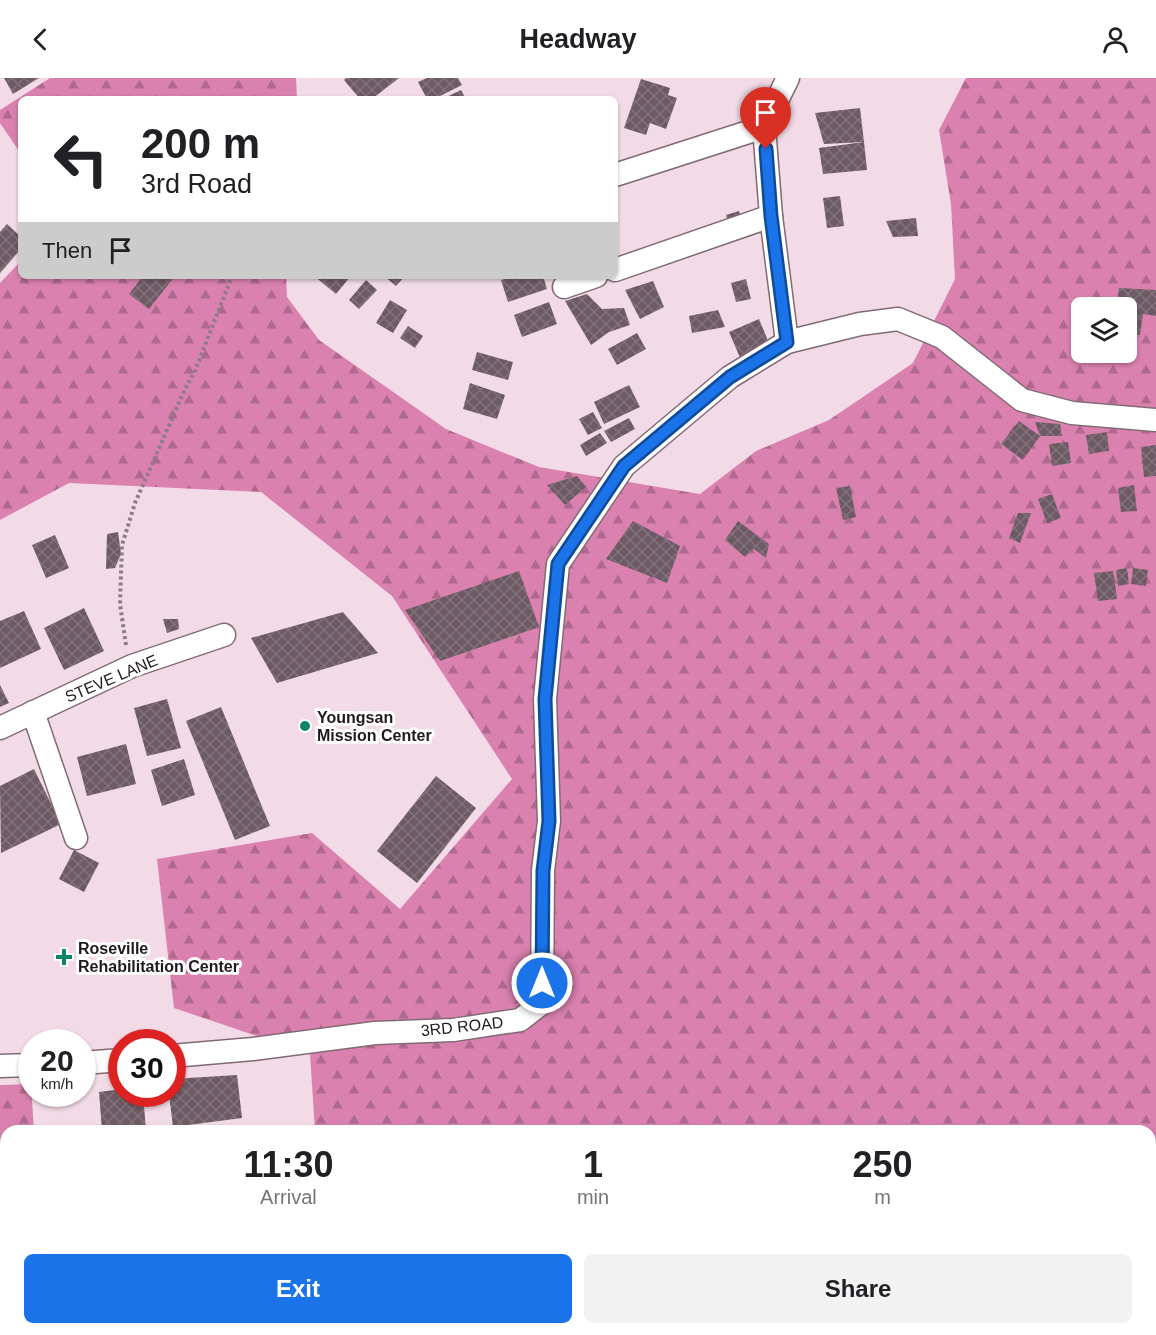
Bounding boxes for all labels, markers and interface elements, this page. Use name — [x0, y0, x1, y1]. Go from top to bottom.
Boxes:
icon: back — [24, 23, 57, 56]
icon: person — [1099, 23, 1132, 56]
text: Headway — [519, 24, 637, 54]
pin — [740, 87, 791, 149]
icon: arrive — [749, 96, 782, 129]
icon: left — [42, 120, 120, 198]
text: 200 m — [141, 120, 260, 167]
text: 3rd Road — [141, 169, 252, 199]
icon: arrive — [104, 234, 137, 267]
text: Then — [42, 238, 92, 263]
map controls — [1071, 297, 1137, 363]
button: layers — [1071, 297, 1137, 363]
street label: STEVE LANE — [62, 651, 160, 706]
place label: Youngsan Mission Center — [317, 709, 432, 744]
marker: Youngsan Mission Center — [298, 719, 312, 733]
place label: Roseville Rehabilitation Center — [78, 940, 239, 975]
marker: Roseville Rehabilitation Center — [55, 948, 73, 966]
position arrow — [510, 951, 574, 1015]
street label: 3RD ROAD — [420, 1014, 504, 1039]
speed limit sign: 30 — [108, 1029, 186, 1107]
text: 20 — [40, 1044, 74, 1077]
text: km/h — [41, 1075, 73, 1092]
text: 11:30 — [243, 1144, 333, 1185]
text: 1 — [583, 1144, 603, 1185]
text: 250 — [853, 1144, 913, 1185]
text: Arrival — [260, 1186, 317, 1208]
text: min — [577, 1186, 609, 1208]
text: m — [874, 1186, 891, 1208]
button: Exit — [24, 1254, 572, 1323]
button: Share — [584, 1254, 1132, 1323]

